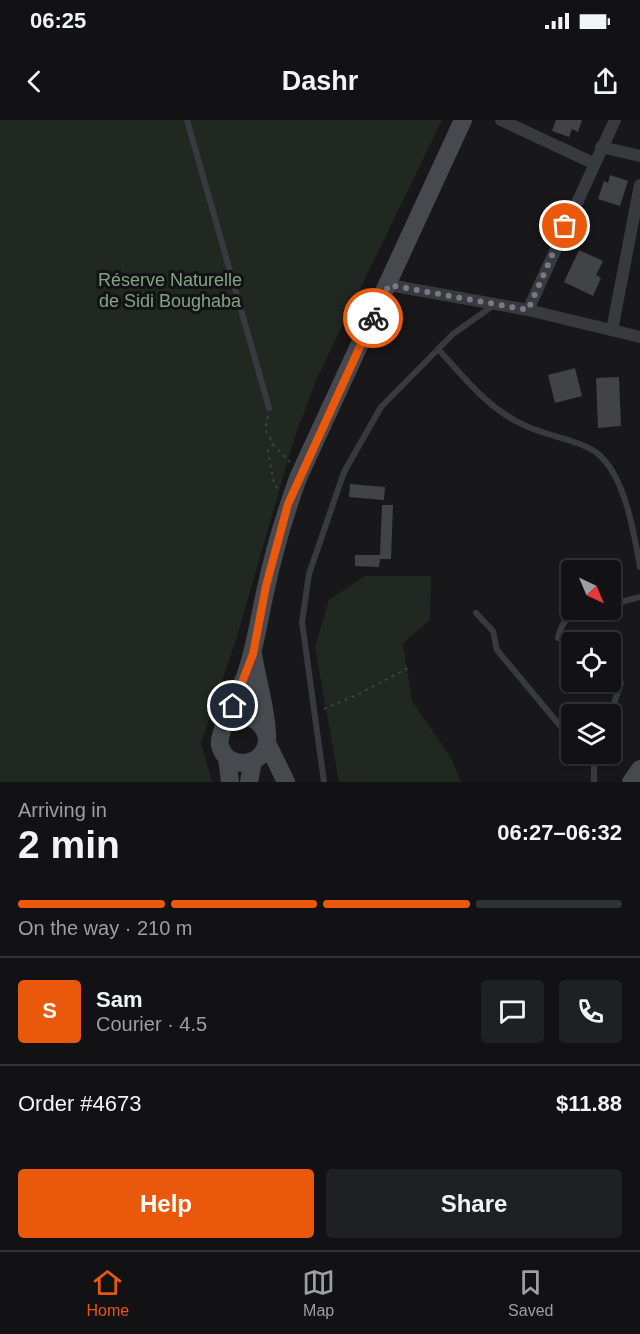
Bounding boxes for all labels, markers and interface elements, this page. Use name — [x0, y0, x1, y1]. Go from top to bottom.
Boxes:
text: 06:25 — [30, 8, 86, 33]
icon: back — [18, 65, 51, 98]
icon: share — [589, 65, 622, 98]
text: Dashr — [282, 66, 358, 96]
pin — [539, 200, 590, 251]
icon: bag — [548, 209, 581, 242]
park label: Réserve Naturelle de Sidi Boughaba — [98, 270, 242, 311]
courier — [343, 288, 403, 348]
icon: bike — [357, 302, 390, 335]
north arrow — [561, 560, 621, 620]
map controls — [561, 560, 621, 764]
button: locate — [561, 632, 621, 692]
pin — [207, 680, 258, 731]
icon: home — [216, 689, 249, 722]
button: layers — [561, 704, 621, 764]
text: Arriving in — [18, 799, 107, 821]
text: 06:27–06:32 — [497, 820, 622, 845]
text: 2 min — [18, 823, 120, 866]
text: On the way · 210 m — [18, 917, 193, 939]
button: chat — [481, 980, 544, 1043]
button: phone — [559, 980, 622, 1043]
text: Sam — [96, 987, 142, 1012]
text: S — [42, 998, 57, 1023]
text: Courier · 4.5 — [96, 1013, 207, 1035]
text: Order #4673 — [18, 1091, 142, 1116]
text: $11.88 — [556, 1091, 622, 1116]
button: Help — [18, 1169, 314, 1238]
button: Share — [326, 1169, 622, 1238]
tab: Home — [86, 1266, 129, 1320]
tab: Map — [302, 1266, 335, 1320]
tab: Saved — [508, 1266, 553, 1320]

